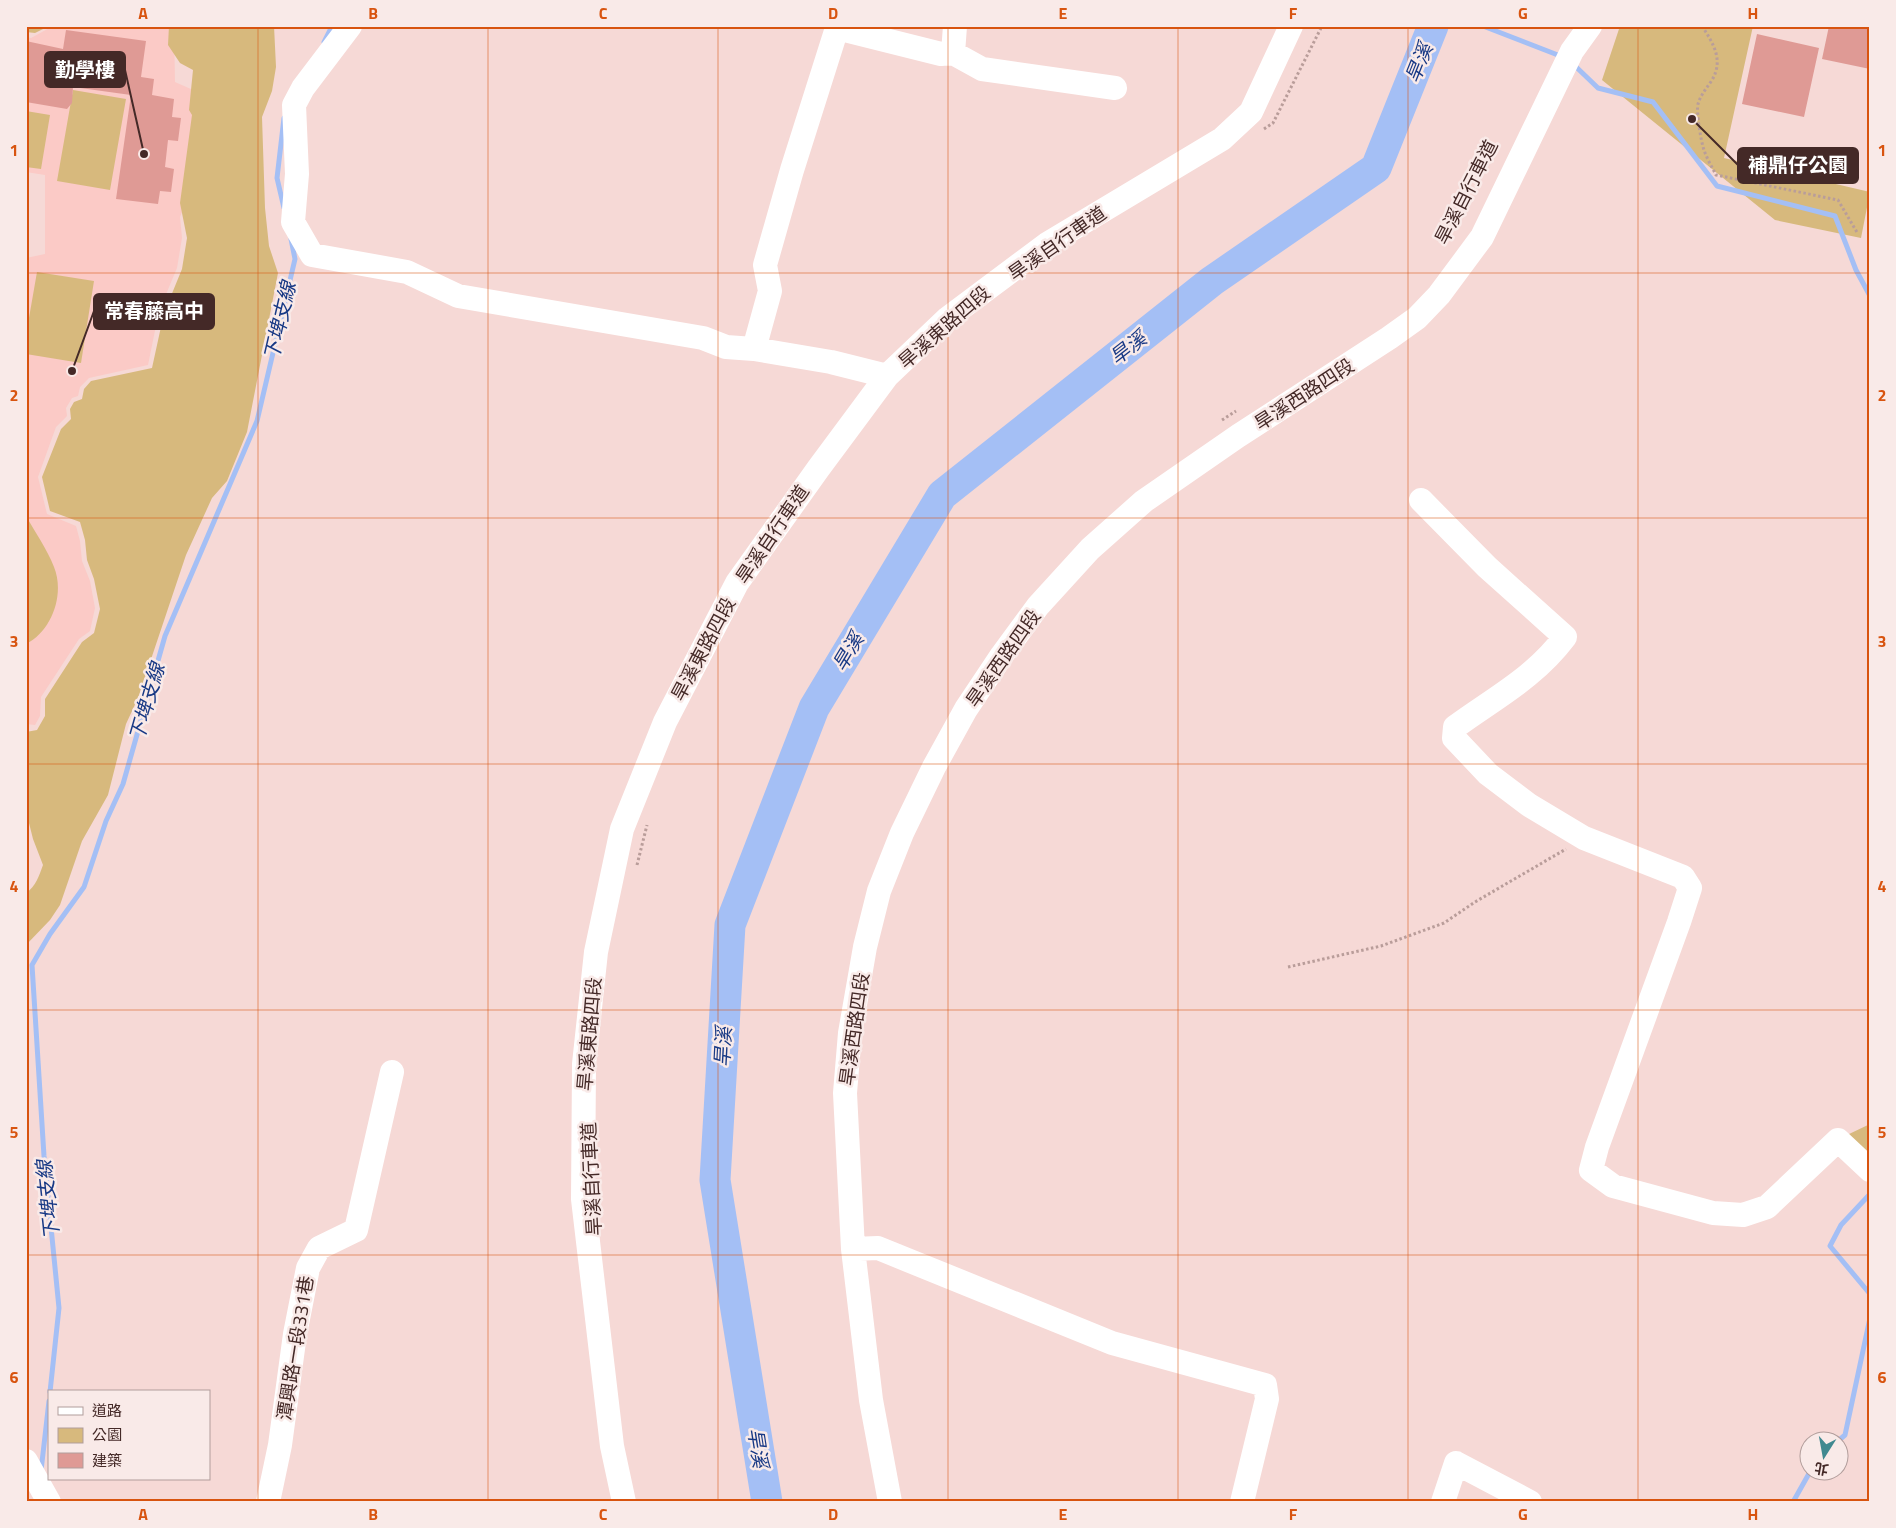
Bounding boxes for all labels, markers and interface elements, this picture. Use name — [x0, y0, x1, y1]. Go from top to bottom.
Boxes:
text: A — [138, 1, 148, 25]
text: B — [368, 1, 378, 25]
text: C — [599, 1, 608, 25]
text: D — [828, 1, 838, 25]
text: E — [1059, 1, 1068, 25]
text: F — [1289, 1, 1298, 25]
text: G — [1518, 1, 1528, 25]
text: H — [1748, 1, 1758, 25]
water label: 旱溪 — [1397, 36, 1442, 87]
callout: 勤學樓 — [45, 52, 125, 87]
text: 勤學樓 — [55, 54, 115, 85]
street label: 旱溪自行車道 — [1427, 134, 1504, 249]
text: 1 — [10, 138, 18, 162]
text: 1 — [1878, 138, 1886, 162]
callout: 補鼎仔公園 — [1738, 148, 1858, 183]
text: 補鼎仔公園 — [1748, 149, 1848, 180]
street label: 旱溪自行車道 — [1002, 198, 1112, 287]
water label: 下埤支線 — [255, 276, 304, 363]
street label: 旱溪東路四段 — [891, 278, 996, 375]
callout: 常春藤高中 — [94, 294, 214, 329]
text: 常春藤高中 — [104, 295, 204, 326]
water label: 旱溪 — [1102, 321, 1155, 372]
street label: 旱溪西路四段 — [1248, 350, 1359, 437]
text: 2 — [10, 383, 18, 407]
text: 2 — [1878, 383, 1886, 407]
street label: 旱溪自行車道 — [728, 478, 815, 589]
street label: 旱溪東路四段 — [663, 592, 742, 706]
street label: 旱溪西路四段 — [958, 603, 1047, 713]
water label: 旱溪 — [824, 624, 873, 677]
text: 3 — [10, 629, 18, 653]
text: 3 — [1878, 629, 1886, 653]
water label: 下埤支線 — [121, 657, 173, 745]
text: 4 — [10, 874, 19, 898]
text: 4 — [1878, 874, 1887, 898]
street label: 旱溪西路四段 — [831, 970, 876, 1087]
street label: 旱溪東路四段 — [569, 976, 608, 1092]
water label: 旱溪 — [706, 1023, 739, 1068]
text: 5 — [10, 1120, 19, 1144]
text: 5 — [1878, 1120, 1887, 1144]
street label: 旱溪自行車道 — [573, 1121, 608, 1237]
water label: 下埤支線 — [28, 1157, 67, 1241]
street label: 潭興路一段331巷 — [269, 1274, 320, 1422]
text: 6 — [10, 1365, 19, 1389]
text: 6 — [1878, 1365, 1887, 1389]
legend — [48, 1390, 210, 1480]
text: 道路 — [92, 1399, 122, 1422]
text: 公園 — [92, 1423, 122, 1446]
water label: 旱溪 — [740, 1426, 777, 1473]
north arrow — [1798, 1430, 1848, 1480]
text: 建築 — [92, 1449, 122, 1472]
text: 北 — [1813, 1458, 1830, 1481]
text: A — [138, 1502, 148, 1526]
text: B — [368, 1502, 378, 1526]
text: C — [599, 1502, 608, 1526]
text: D — [828, 1502, 838, 1526]
text: E — [1059, 1502, 1068, 1526]
text: F — [1289, 1502, 1298, 1526]
text: G — [1518, 1502, 1528, 1526]
text: H — [1748, 1502, 1758, 1526]

